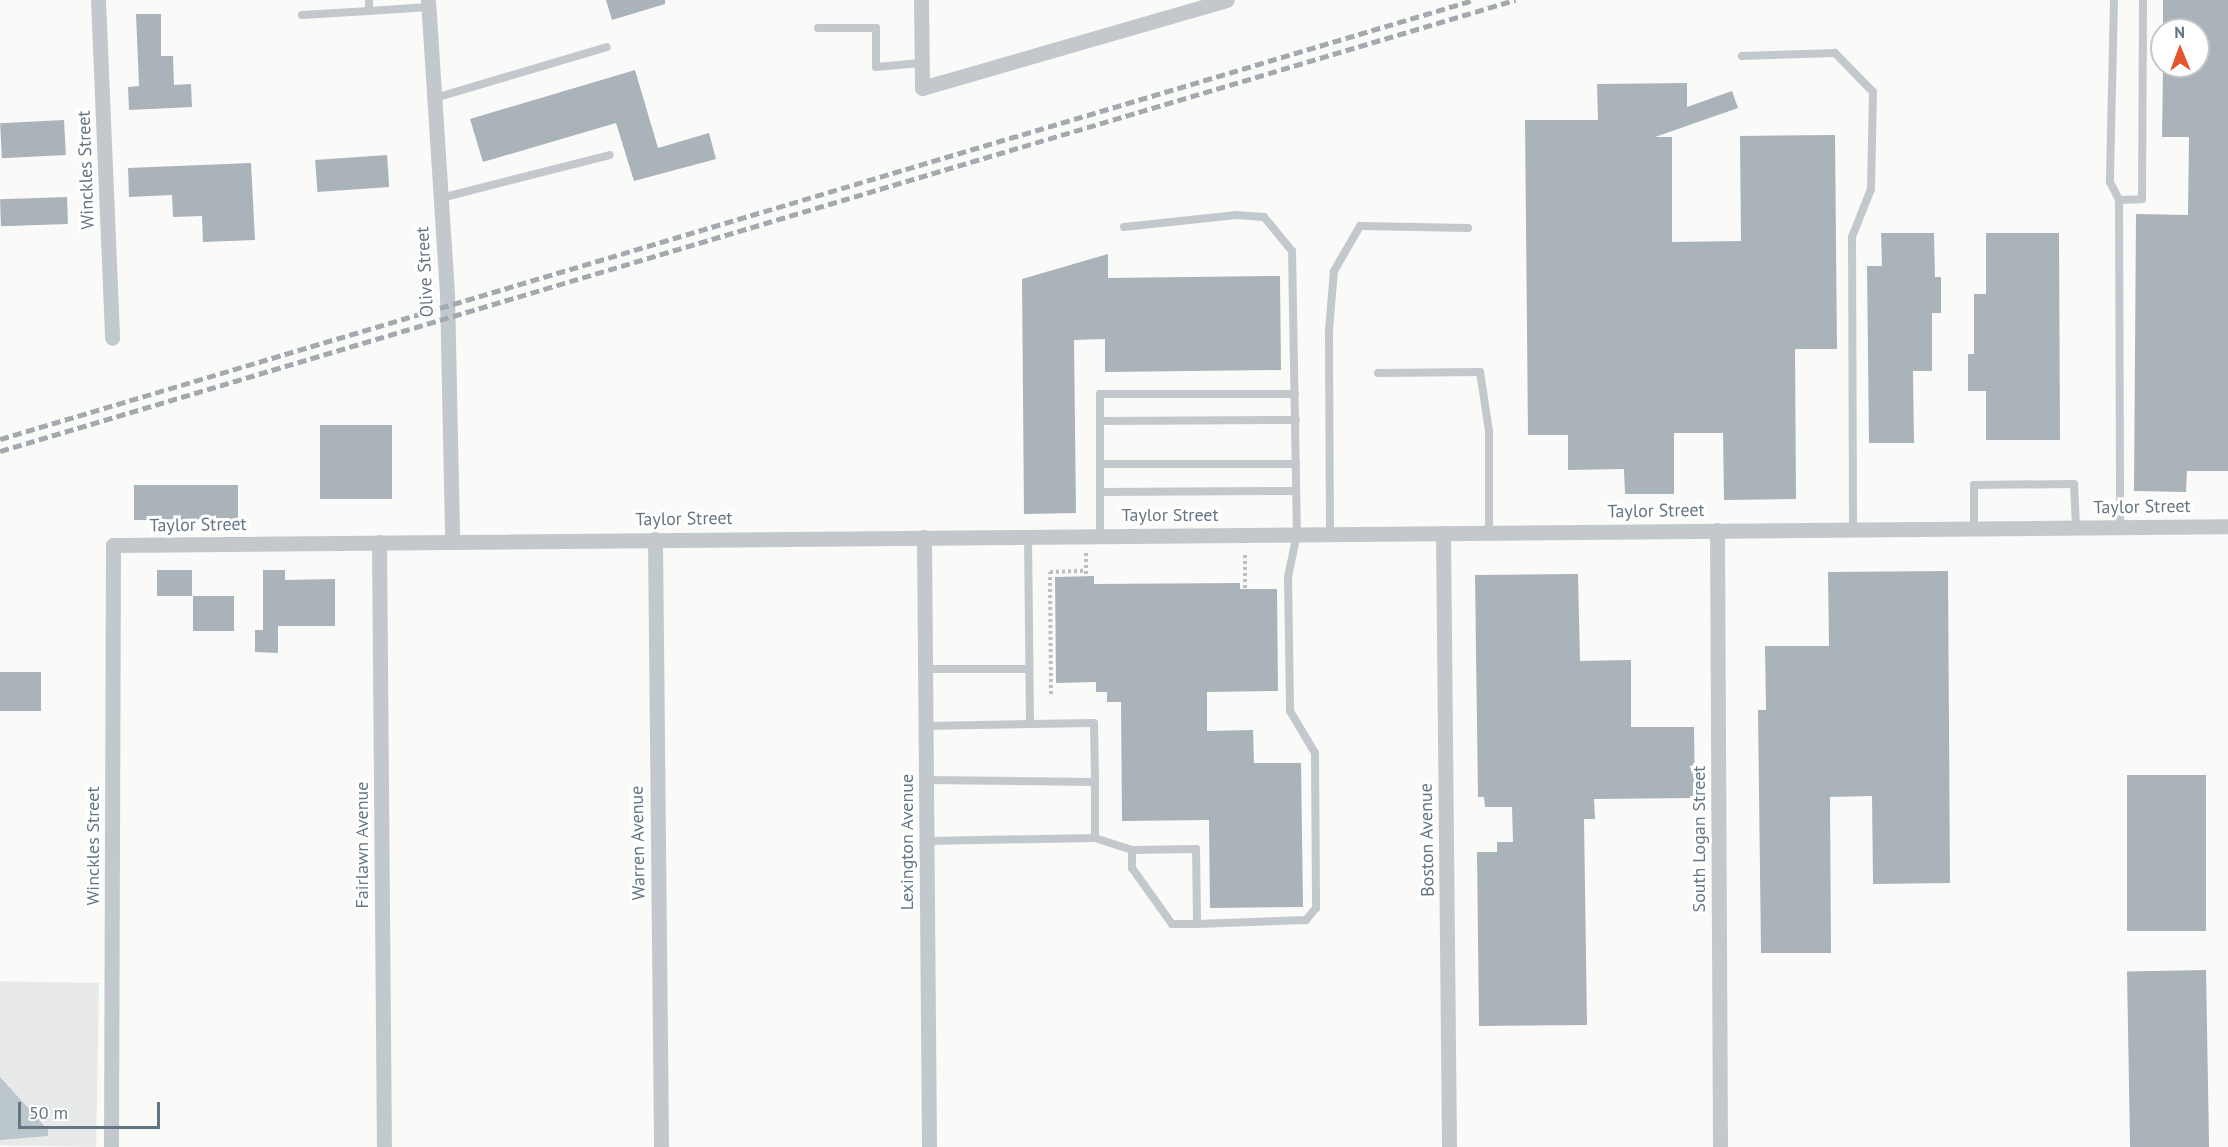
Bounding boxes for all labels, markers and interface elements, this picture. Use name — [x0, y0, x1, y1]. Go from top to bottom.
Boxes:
north arrow — [2150, 18, 2210, 78]
text: N — [2174, 22, 2185, 42]
street label: Winckles Street — [73, 110, 99, 230]
street label: Olive Street — [412, 226, 438, 318]
street label: Taylor Street — [2093, 495, 2191, 519]
street label: Taylor Street — [1607, 499, 1705, 523]
street label: Taylor Street — [1121, 504, 1219, 526]
street label: Taylor Street — [635, 507, 733, 531]
street label: Taylor Street — [149, 513, 247, 537]
street label: South Logan Street — [1688, 766, 1710, 912]
street label: Lexington Avenue — [896, 774, 918, 910]
street label: Fairlawn Avenue — [351, 781, 373, 909]
street label: Boston Avenue — [1415, 783, 1439, 897]
street label: Warren Avenue — [626, 785, 650, 901]
street label: Winckles Street — [82, 786, 104, 906]
scale bar — [21, 1090, 164, 1128]
text: 50 m — [29, 1101, 68, 1124]

